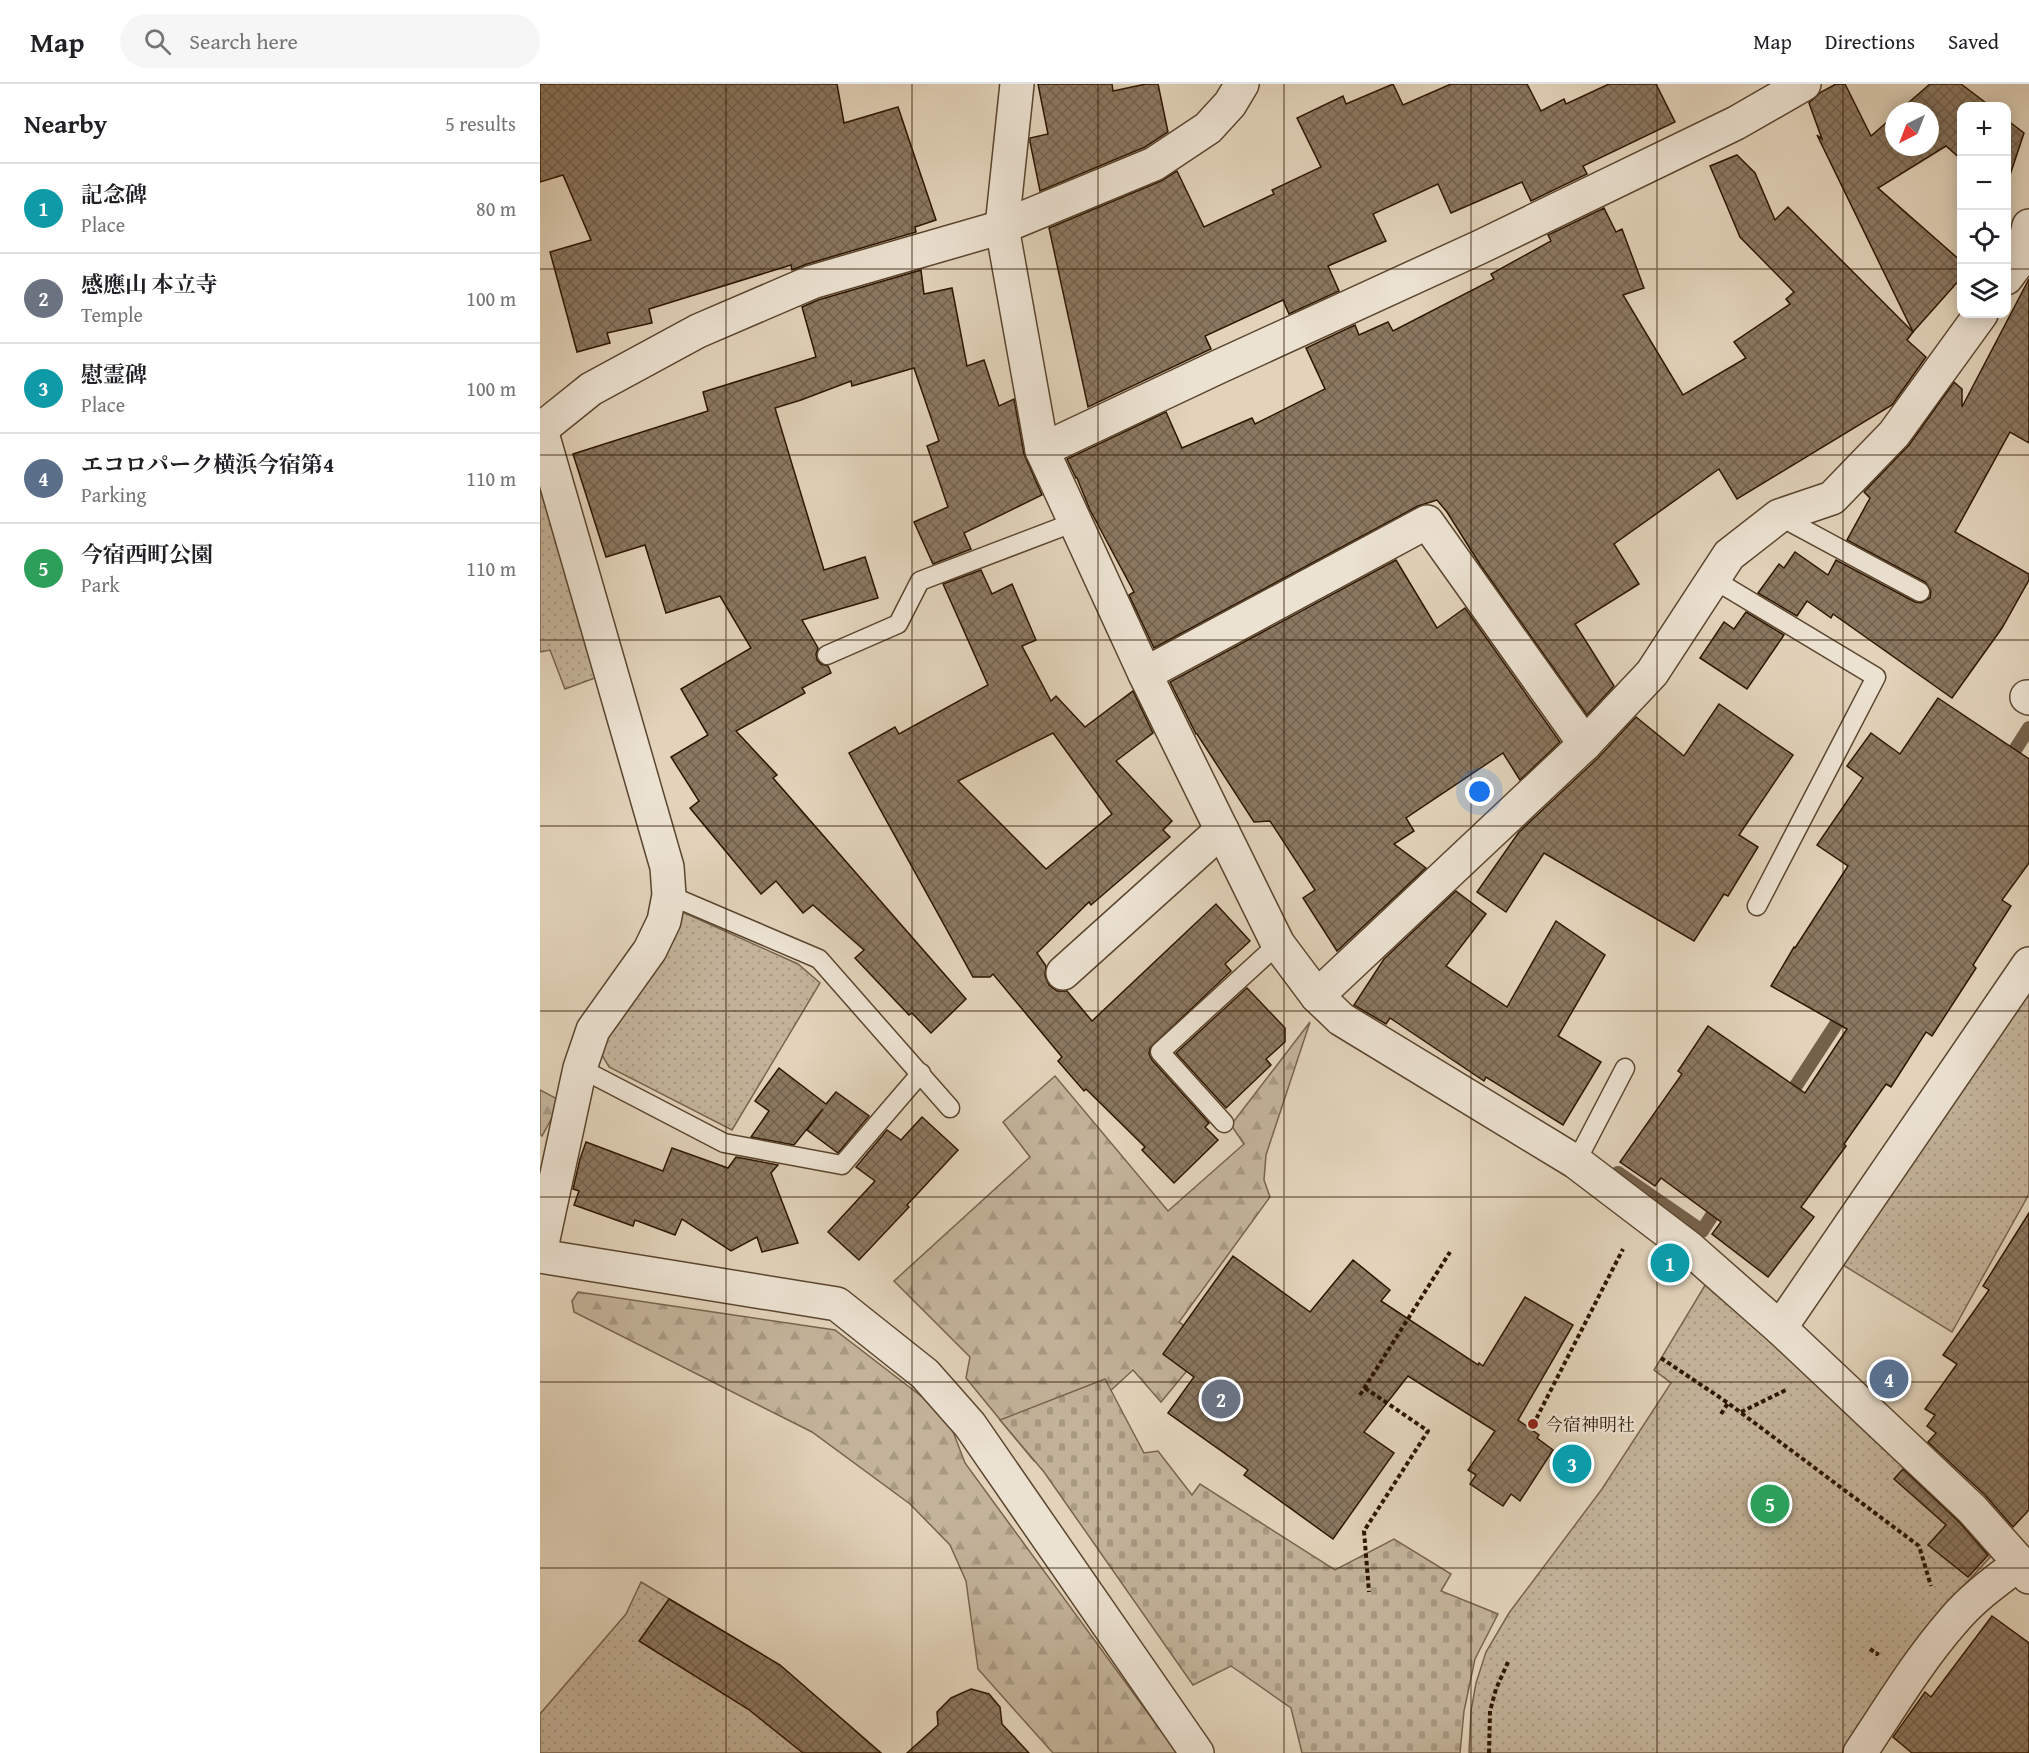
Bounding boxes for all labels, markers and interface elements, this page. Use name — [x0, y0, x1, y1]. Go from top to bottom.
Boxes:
search box — [120, 14, 540, 68]
text: Map — [30, 21, 84, 62]
icon: search — [141, 25, 174, 58]
text: Search here — [189, 25, 298, 57]
text: Map — [1753, 26, 1792, 57]
text: Directions — [1825, 26, 1915, 57]
text: Saved — [1948, 26, 1999, 57]
north arrow — [1885, 102, 1939, 156]
map controls — [1957, 102, 2011, 318]
button: + — [1957, 102, 2011, 156]
text: Nearby — [24, 104, 107, 143]
text: 5 results — [445, 109, 516, 138]
button: − — [1957, 156, 2011, 210]
text: 記念碑 — [81, 178, 147, 210]
text: 1 — [38, 194, 49, 223]
text: 80 m — [476, 194, 516, 223]
text: Place — [81, 210, 125, 239]
button: locate — [1957, 210, 2011, 264]
button: layers — [1957, 264, 2011, 318]
text: 感應山 本立寺 — [81, 268, 218, 300]
text: 2 — [38, 284, 49, 313]
text: 100 m — [466, 284, 516, 313]
text: Temple — [81, 300, 143, 329]
text: 慰霊碑 — [81, 358, 147, 390]
text: 3 — [38, 374, 49, 403]
text: 100 m — [466, 374, 516, 403]
text: Place — [81, 390, 125, 419]
text: エコロパーク横浜今宿第4 — [81, 448, 334, 480]
text: 4 — [38, 464, 49, 493]
text: 110 m — [466, 464, 516, 493]
text: Parking — [81, 480, 146, 509]
text: 今宿西町公園 — [81, 538, 213, 570]
text: 5 — [38, 554, 49, 583]
text: 110 m — [466, 554, 516, 583]
text: Park — [81, 570, 120, 599]
your location — [1465, 777, 1494, 806]
pin: 1 — [1650, 1240, 1690, 1286]
pin: 4 — [1870, 1356, 1908, 1402]
pin: 2 — [1202, 1376, 1240, 1422]
place label: 今宿神明社 — [1545, 1411, 1635, 1438]
marker: 今宿神明社 — [1526, 1417, 1540, 1431]
pin: 3 — [1552, 1442, 1592, 1486]
pin: 5 — [1750, 1482, 1790, 1526]

